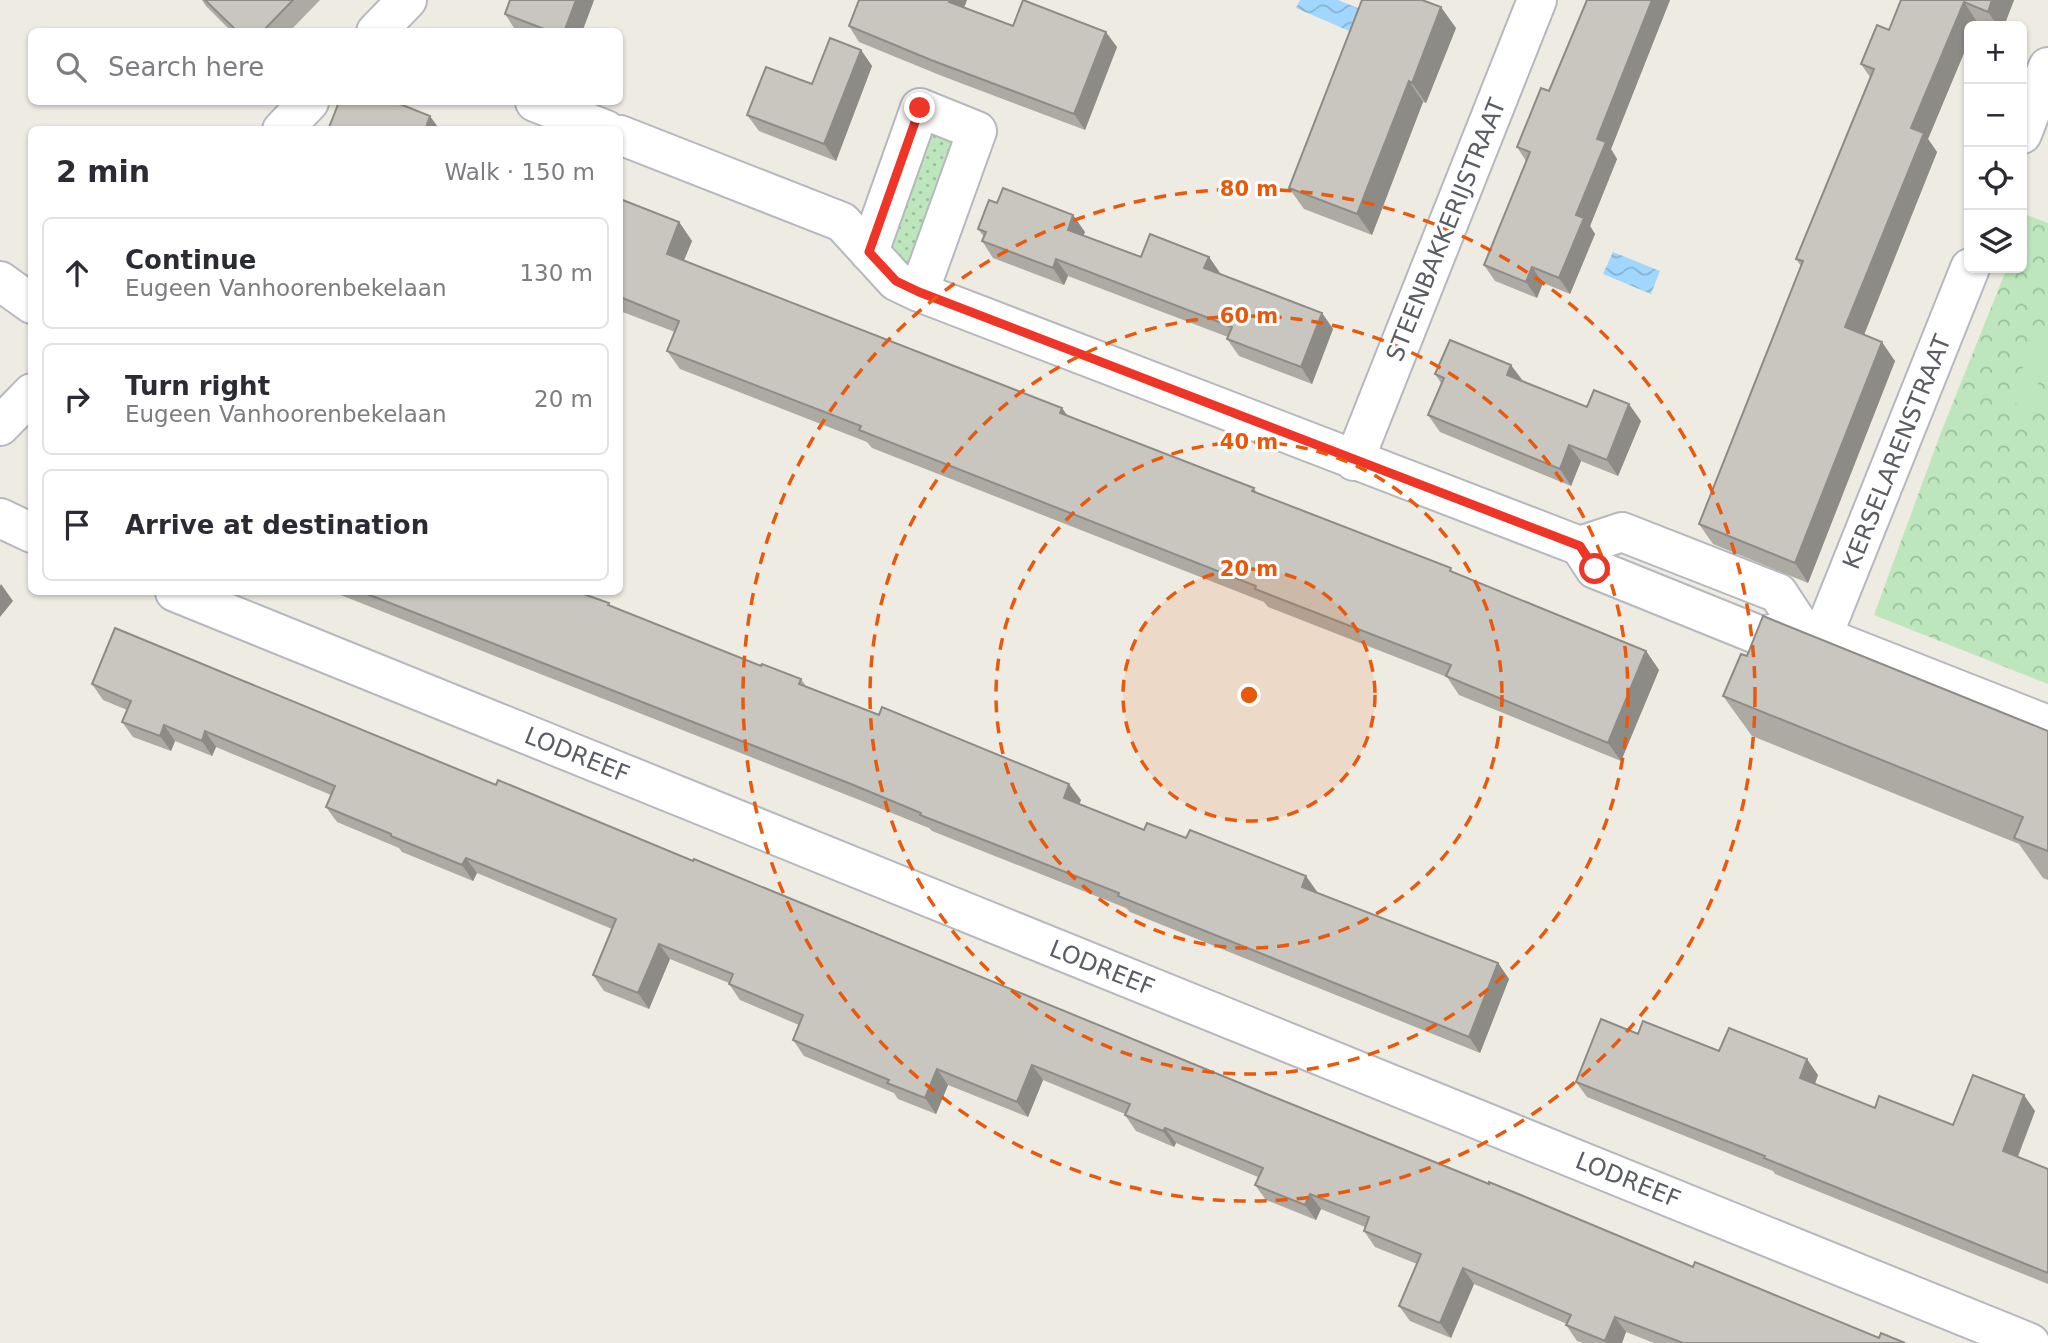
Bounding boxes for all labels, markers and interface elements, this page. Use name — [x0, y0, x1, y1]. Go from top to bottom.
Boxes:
map controls — [1964, 21, 2027, 273]
button: + — [1964, 21, 2027, 84]
search box — [28, 28, 623, 105]
icon: search — [52, 48, 90, 86]
text: Search here — [108, 52, 264, 82]
button: − — [1964, 84, 2027, 147]
route end — [904, 92, 935, 123]
street label: STEENBAKKERIJSTRAAT — [1380, 94, 1512, 365]
button: locate — [1964, 147, 2027, 210]
text: 2 min — [56, 154, 150, 189]
text: Walk · 150 m — [444, 159, 595, 185]
text: 80 m — [1220, 177, 1278, 201]
button: layers — [1964, 210, 2027, 273]
text: Continue — [125, 245, 256, 275]
icon: ahead — [58, 254, 96, 292]
text: 130 m — [519, 260, 593, 286]
text: Eugeen Vanhoorenbekelaan — [125, 275, 446, 301]
text: 60 m — [1220, 304, 1278, 328]
street label: KERSELARENSTRAAT — [1837, 331, 1957, 573]
text: Turn right — [125, 371, 270, 401]
icon: right — [58, 380, 96, 418]
text: 20 m — [534, 386, 593, 412]
text: Eugeen Vanhoorenbekelaan — [125, 401, 446, 427]
text: 40 m — [1220, 430, 1278, 454]
icon: arrive — [58, 506, 96, 544]
text: Arrive at destination — [125, 510, 429, 540]
route start — [1579, 553, 1610, 584]
text: 20 m — [1220, 557, 1278, 581]
centre of rings — [1237, 683, 1261, 707]
street label: LODREEF — [520, 721, 634, 789]
street label: LODREEF — [1045, 934, 1159, 1002]
street label: LODREEF — [1571, 1146, 1685, 1214]

